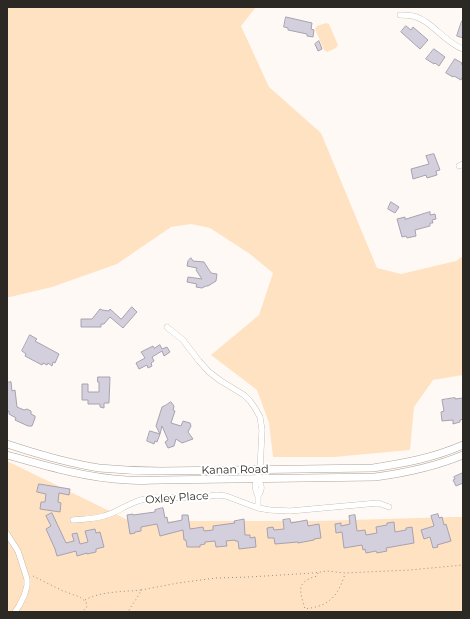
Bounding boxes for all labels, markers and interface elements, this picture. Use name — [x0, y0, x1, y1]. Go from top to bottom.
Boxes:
street label: Kanan Road — [201, 463, 269, 477]
street label: Oxley Place — [145, 489, 209, 507]

